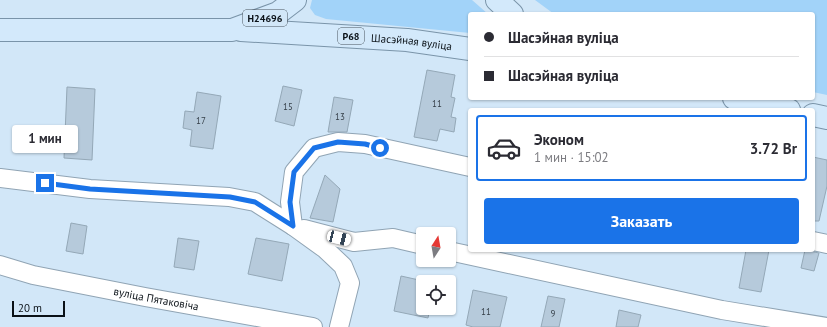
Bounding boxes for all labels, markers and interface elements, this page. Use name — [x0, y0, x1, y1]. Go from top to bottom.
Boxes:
road number: Н24696 — [243, 10, 287, 26]
road number: Р68 — [338, 28, 364, 44]
text: Шасэйная вуліца — [508, 28, 619, 47]
street label: Шасэйная вуліца — [371, 31, 453, 53]
text: Шасэйная вуліца — [508, 66, 619, 85]
house number: 11 — [432, 98, 442, 109]
house number: 15 — [283, 101, 293, 112]
house number: 13 — [335, 111, 345, 122]
house number: 17 — [196, 115, 206, 126]
callout: 1 мин — [12, 125, 78, 153]
text: 1 мин — [28, 130, 62, 147]
icon: car — [486, 130, 522, 166]
text: Эконом — [534, 130, 584, 149]
route start — [371, 139, 389, 157]
text: 3.72 Br — [750, 139, 797, 158]
text: 1 мин · 15:02 — [534, 149, 609, 166]
route end — [36, 174, 54, 192]
button: Заказать — [484, 198, 799, 244]
north arrow — [416, 227, 456, 267]
map controls — [416, 227, 456, 315]
car — [326, 229, 352, 247]
button: locate — [416, 275, 456, 315]
street label: вуліца Пятаковіча — [113, 284, 200, 313]
scale bar — [12, 299, 65, 318]
text: 20 m — [18, 301, 42, 315]
house number: 11 — [481, 306, 491, 317]
house number: 9 — [551, 308, 556, 319]

